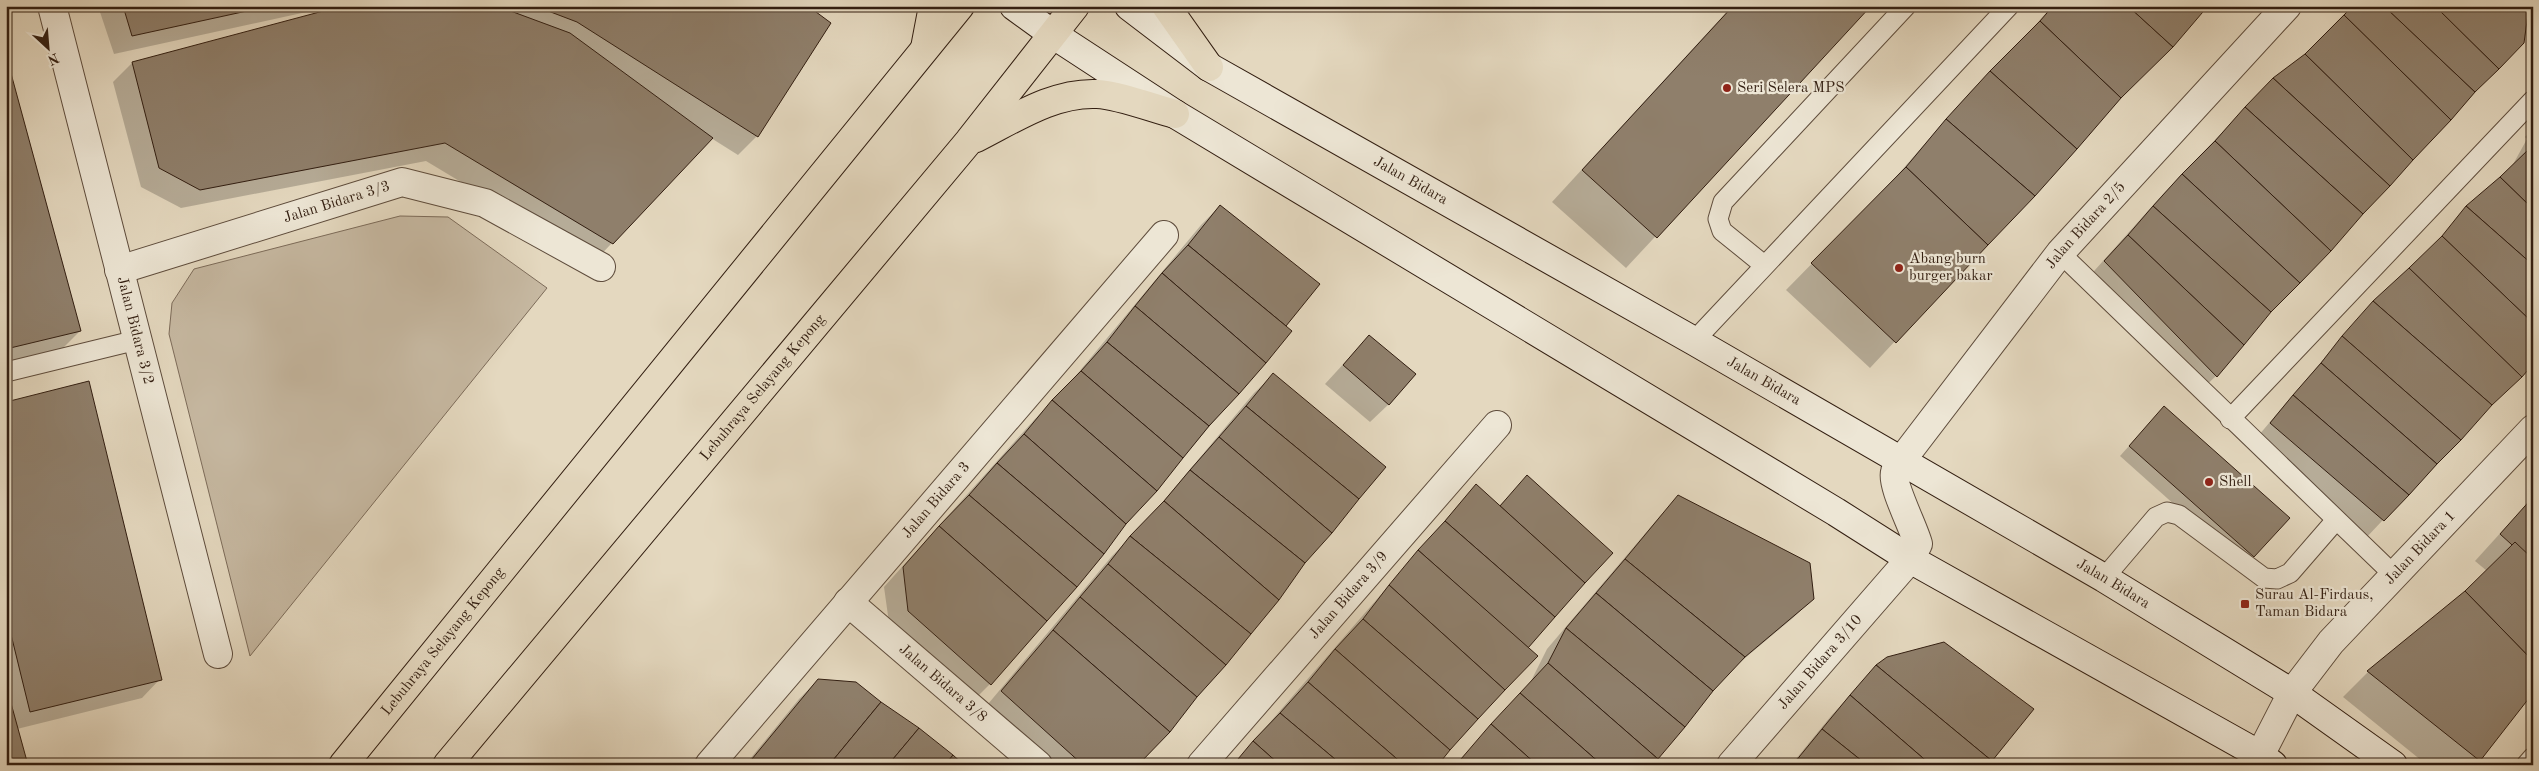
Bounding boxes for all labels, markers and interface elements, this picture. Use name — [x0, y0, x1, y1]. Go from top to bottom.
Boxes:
north arrow — [22, 22, 72, 72]
text: N — [45, 50, 61, 68]
place label: Seri Selera MPS — [1737, 81, 1845, 96]
marker: Seri Selera MPS — [1721, 82, 1733, 94]
street label: Jalan Bidara — [1371, 154, 1451, 208]
street label: Jalan Bidara 3/3 — [282, 179, 392, 226]
street label: Jalan Bidara 2/5 — [2043, 179, 2128, 272]
place label: Abang burn burger bakar — [1909, 252, 1993, 284]
marker: Abang burn burger bakar — [1893, 262, 1905, 274]
street label: Jalan Bidara 3/2 — [114, 275, 156, 386]
street label: Lebuhraya Selayang Kepong — [697, 312, 828, 464]
street label: Jalan Bidara — [1724, 354, 1804, 409]
street label: Jalan Bidara 3 — [900, 459, 973, 541]
place label: Shell — [2219, 475, 2251, 490]
marker: Shell — [2203, 476, 2215, 488]
street label: Jalan Bidara 1 — [2382, 508, 2459, 588]
street label: Jalan Bidara 3/9 — [1307, 549, 1391, 642]
street label: Jalan Bidara — [2074, 556, 2153, 612]
street label: Lebuhraya Selayang Kepong — [379, 565, 508, 718]
place label: Surau Al-Firdaus, Taman Bidara — [2255, 588, 2373, 620]
marker: Surau Al-Firdaus, Taman Bidara — [2239, 598, 2251, 610]
street label: Jalan Bidara 3/10 — [1775, 612, 1865, 712]
street label: Jalan Bidara 3/8 — [896, 642, 990, 725]

